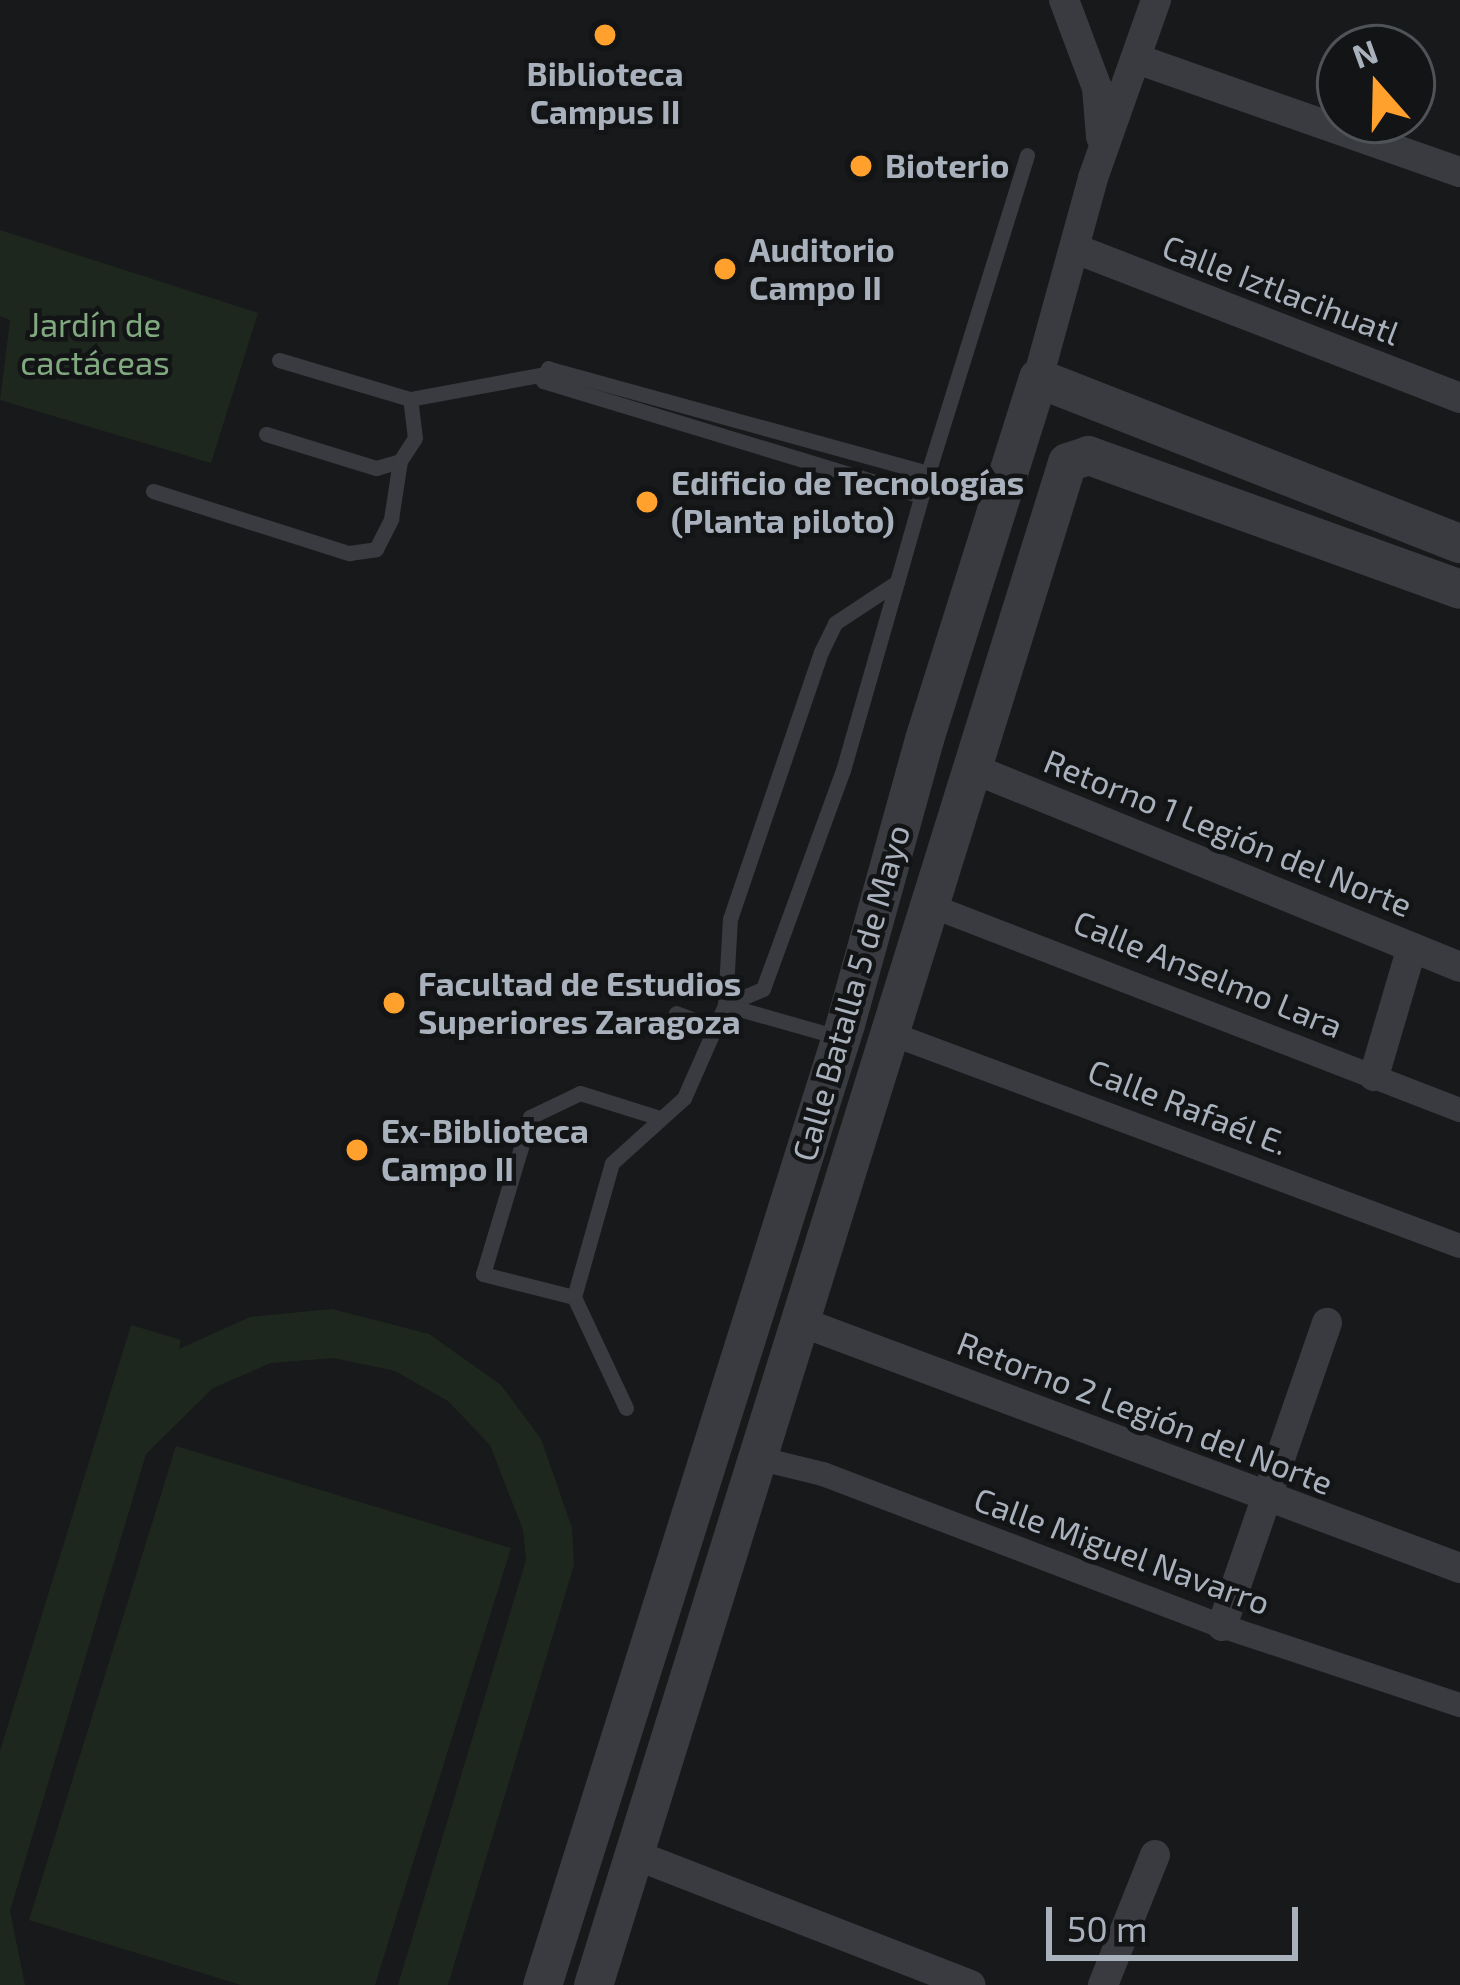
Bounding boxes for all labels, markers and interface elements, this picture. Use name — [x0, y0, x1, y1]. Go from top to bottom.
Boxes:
marker: Biblioteca Campus II — [592, 22, 618, 48]
north arrow — [1316, 24, 1436, 144]
text: N — [1347, 30, 1383, 76]
place label: Biblioteca Campus II — [527, 54, 683, 132]
place label: Bioterio — [885, 146, 1009, 186]
marker: Bioterio — [848, 153, 874, 179]
street label: Calle Iztlacihuatl — [1157, 227, 1405, 353]
place label: Auditorio Campo II — [749, 230, 895, 308]
marker: Auditorio Campo II — [712, 256, 738, 282]
park label: Jardín de cactáceas — [20, 305, 170, 383]
place label: Edificio de Tecnologías (Planta piloto) — [671, 463, 1025, 541]
marker: Edificio de Tecnologías (Planta piloto) — [634, 489, 660, 515]
street label: Retorno 1 Legión del Norte — [1038, 741, 1418, 925]
street label: Calle Batalla 5 de Mayo — [784, 820, 918, 1166]
street label: Calle Anselmo Lara — [1068, 902, 1348, 1046]
place label: Facultad de Estudios Superiores Zaragoza — [418, 964, 741, 1042]
marker: Facultad de Estudios Superiores Zaragoza — [381, 990, 407, 1016]
street label: Calle Rafaél E. — [1082, 1051, 1294, 1163]
place label: Ex-Biblioteca Campo II — [381, 1111, 589, 1189]
marker: Ex-Biblioteca Campo II — [344, 1137, 370, 1163]
street label: Retorno 2 Legión del Norte — [951, 1323, 1339, 1503]
street label: Calle Miguel Navarro — [968, 1479, 1276, 1623]
scale bar — [1052, 1883, 1304, 1957]
text: 50 m — [1067, 1906, 1148, 1949]

